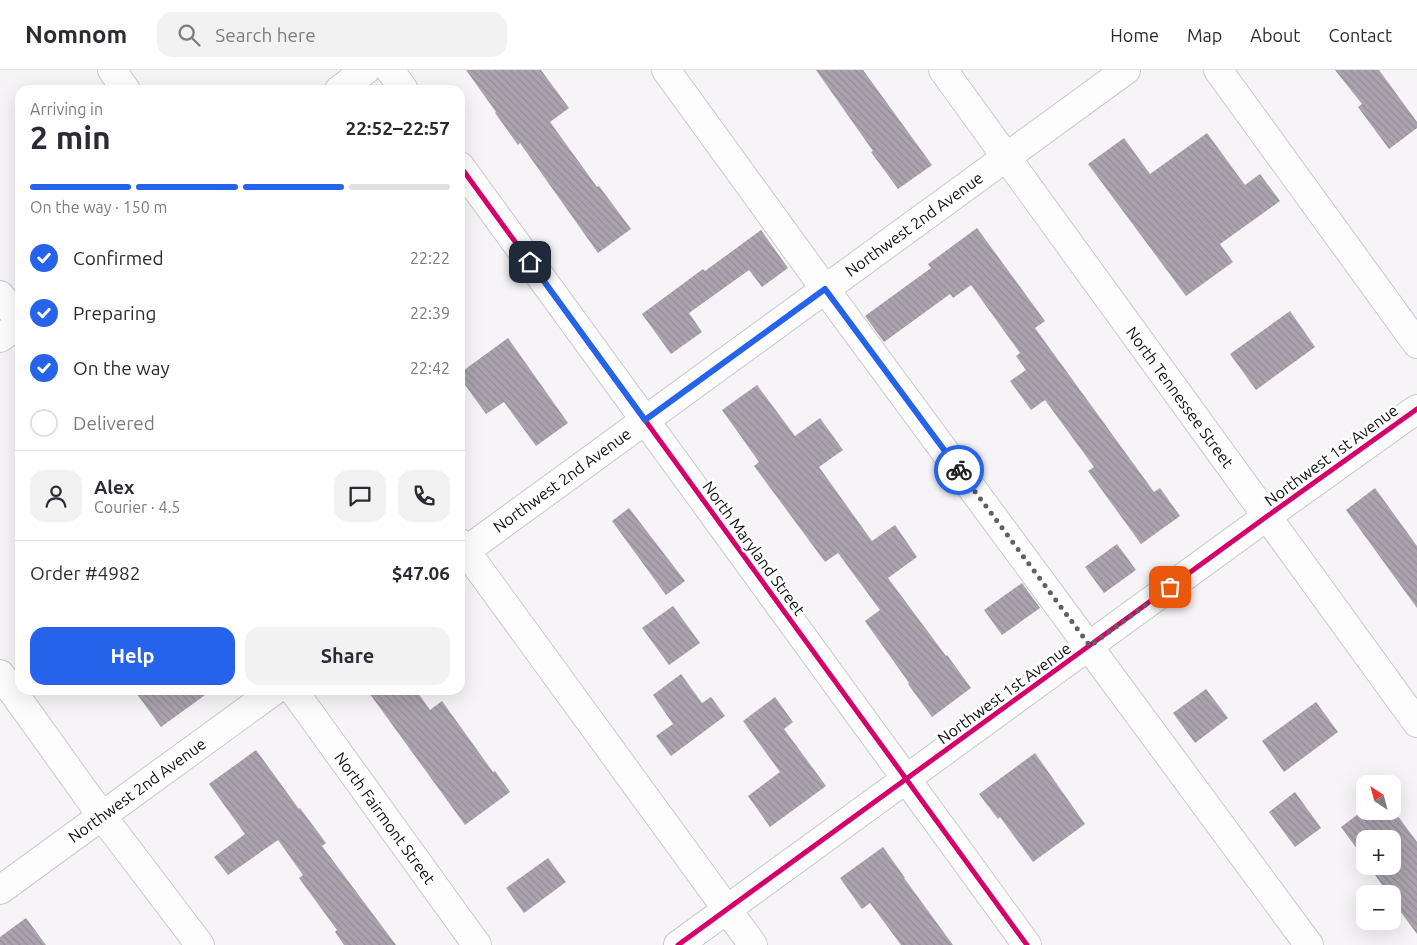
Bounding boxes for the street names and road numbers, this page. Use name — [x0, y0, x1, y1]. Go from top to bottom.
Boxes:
street label: Northwest 2nd Avenue — [842, 168, 986, 280]
street label: North Tennessee Street — [1123, 323, 1238, 472]
street label: Northwest 1st Avenue — [1261, 401, 1401, 509]
street label: Northwest 2nd Avenue — [490, 424, 634, 536]
street label: North Maryland Street — [699, 477, 809, 619]
street label: Northwest 1st Avenue — [934, 639, 1074, 747]
street label: Northwest 2nd Avenue — [65, 734, 209, 846]
street label: North Fairmont Street — [331, 748, 439, 888]

